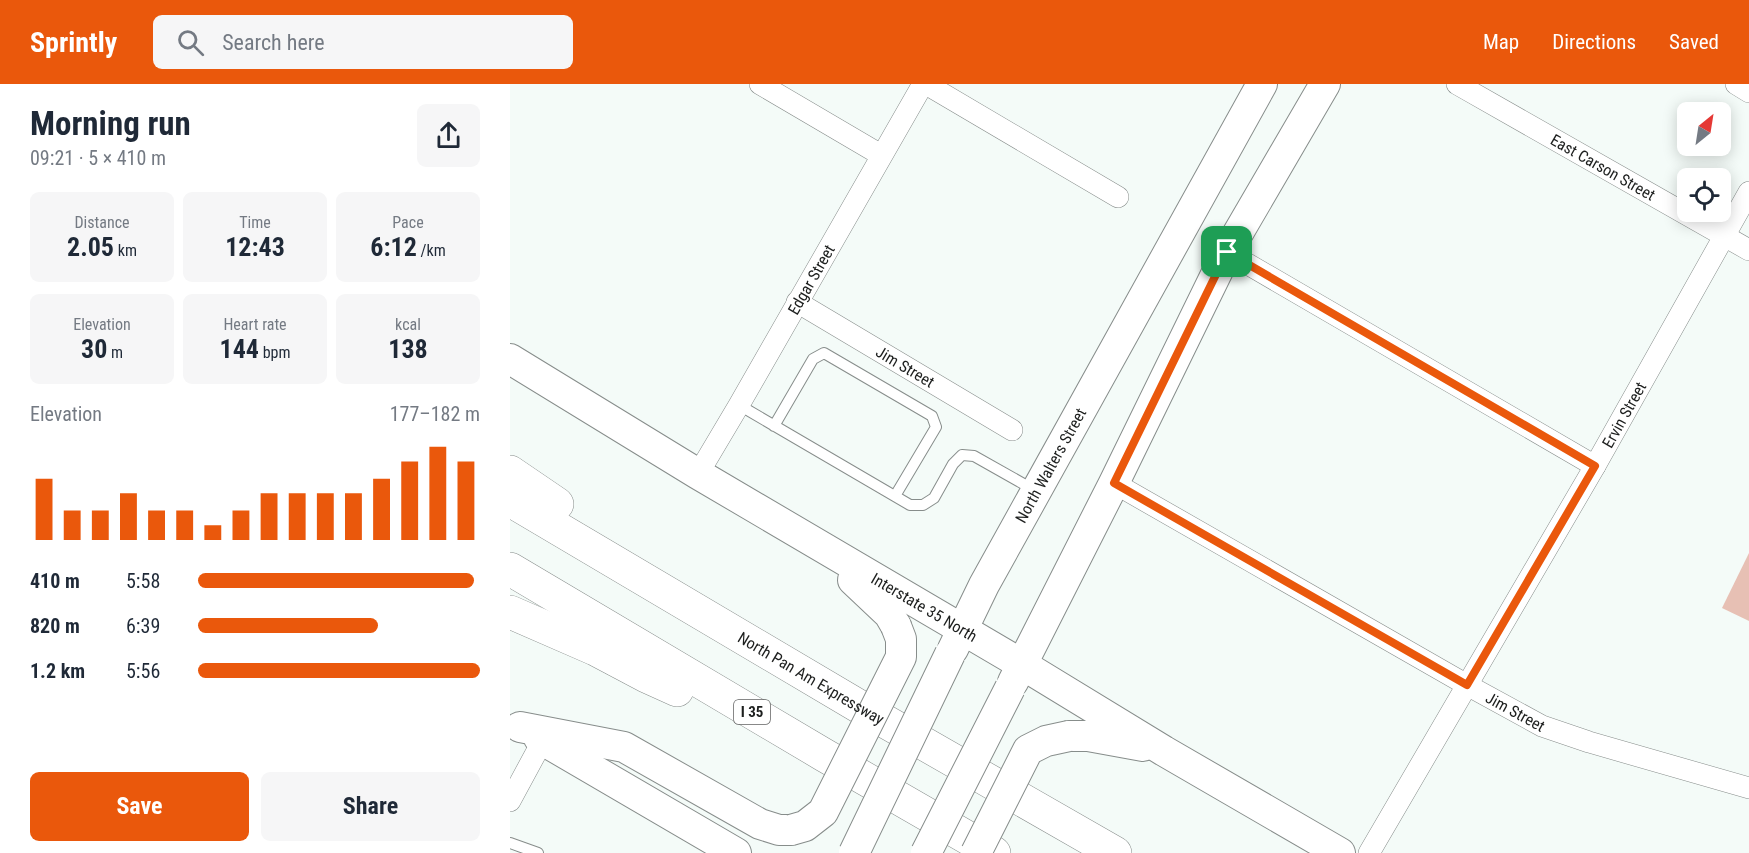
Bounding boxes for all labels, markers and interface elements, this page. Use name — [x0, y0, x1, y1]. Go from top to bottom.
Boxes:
search box — [153, 15, 573, 69]
text: Sprintly — [30, 26, 117, 59]
icon: search — [174, 26, 207, 59]
text: Search here — [222, 30, 325, 55]
text: Map — [1483, 30, 1519, 54]
text: Directions — [1552, 30, 1636, 54]
text: Saved — [1669, 30, 1719, 54]
north arrow — [1677, 102, 1731, 156]
map controls — [1677, 102, 1731, 222]
text: Morning run — [30, 104, 191, 143]
button: share — [417, 104, 480, 167]
street label: East Carson Street — [1547, 130, 1659, 205]
text: 09:21 · 5 × 410 m — [30, 146, 166, 170]
button: locate — [1677, 168, 1731, 222]
text: Distance — [74, 213, 130, 232]
text: Time — [239, 213, 271, 232]
text: Pace — [392, 213, 424, 232]
pin — [1201, 226, 1252, 277]
text: 2.05 — [67, 232, 114, 262]
text: 12:43 — [225, 232, 285, 262]
text: 6:12 — [370, 232, 417, 262]
icon: arrive — [1210, 235, 1243, 268]
text: km — [114, 241, 137, 260]
text: /km — [417, 241, 446, 260]
street label: Edgar Street — [784, 241, 839, 318]
text: Elevation — [73, 315, 131, 334]
text: Heart rate — [223, 315, 287, 334]
text: kcal — [395, 315, 421, 334]
text: 30 — [81, 334, 107, 364]
text: 144 — [220, 334, 259, 364]
text: 138 — [388, 334, 428, 364]
street label: Jim Street — [872, 342, 938, 392]
text: m — [107, 343, 123, 362]
text: bpm — [259, 343, 290, 362]
street label: Ervin Street — [1598, 379, 1650, 451]
text: Elevation — [30, 402, 102, 426]
text: 177–182 m — [390, 402, 480, 426]
street label: North Walters Street — [1011, 405, 1090, 526]
text: 410 m — [30, 569, 80, 593]
text: 5:58 — [126, 569, 160, 593]
street label: Interstate 35 North — [868, 569, 981, 646]
text: 820 m — [30, 614, 80, 638]
text: 6:39 — [126, 614, 160, 638]
street label: North Pan Am Expressway — [735, 628, 888, 729]
text: 1.2 km — [30, 659, 85, 683]
text: 5:56 — [126, 659, 160, 683]
street label: Jim Street — [1482, 688, 1548, 736]
road number: I 35 — [734, 700, 770, 724]
button: Save — [30, 772, 249, 841]
button: Share — [261, 772, 480, 841]

